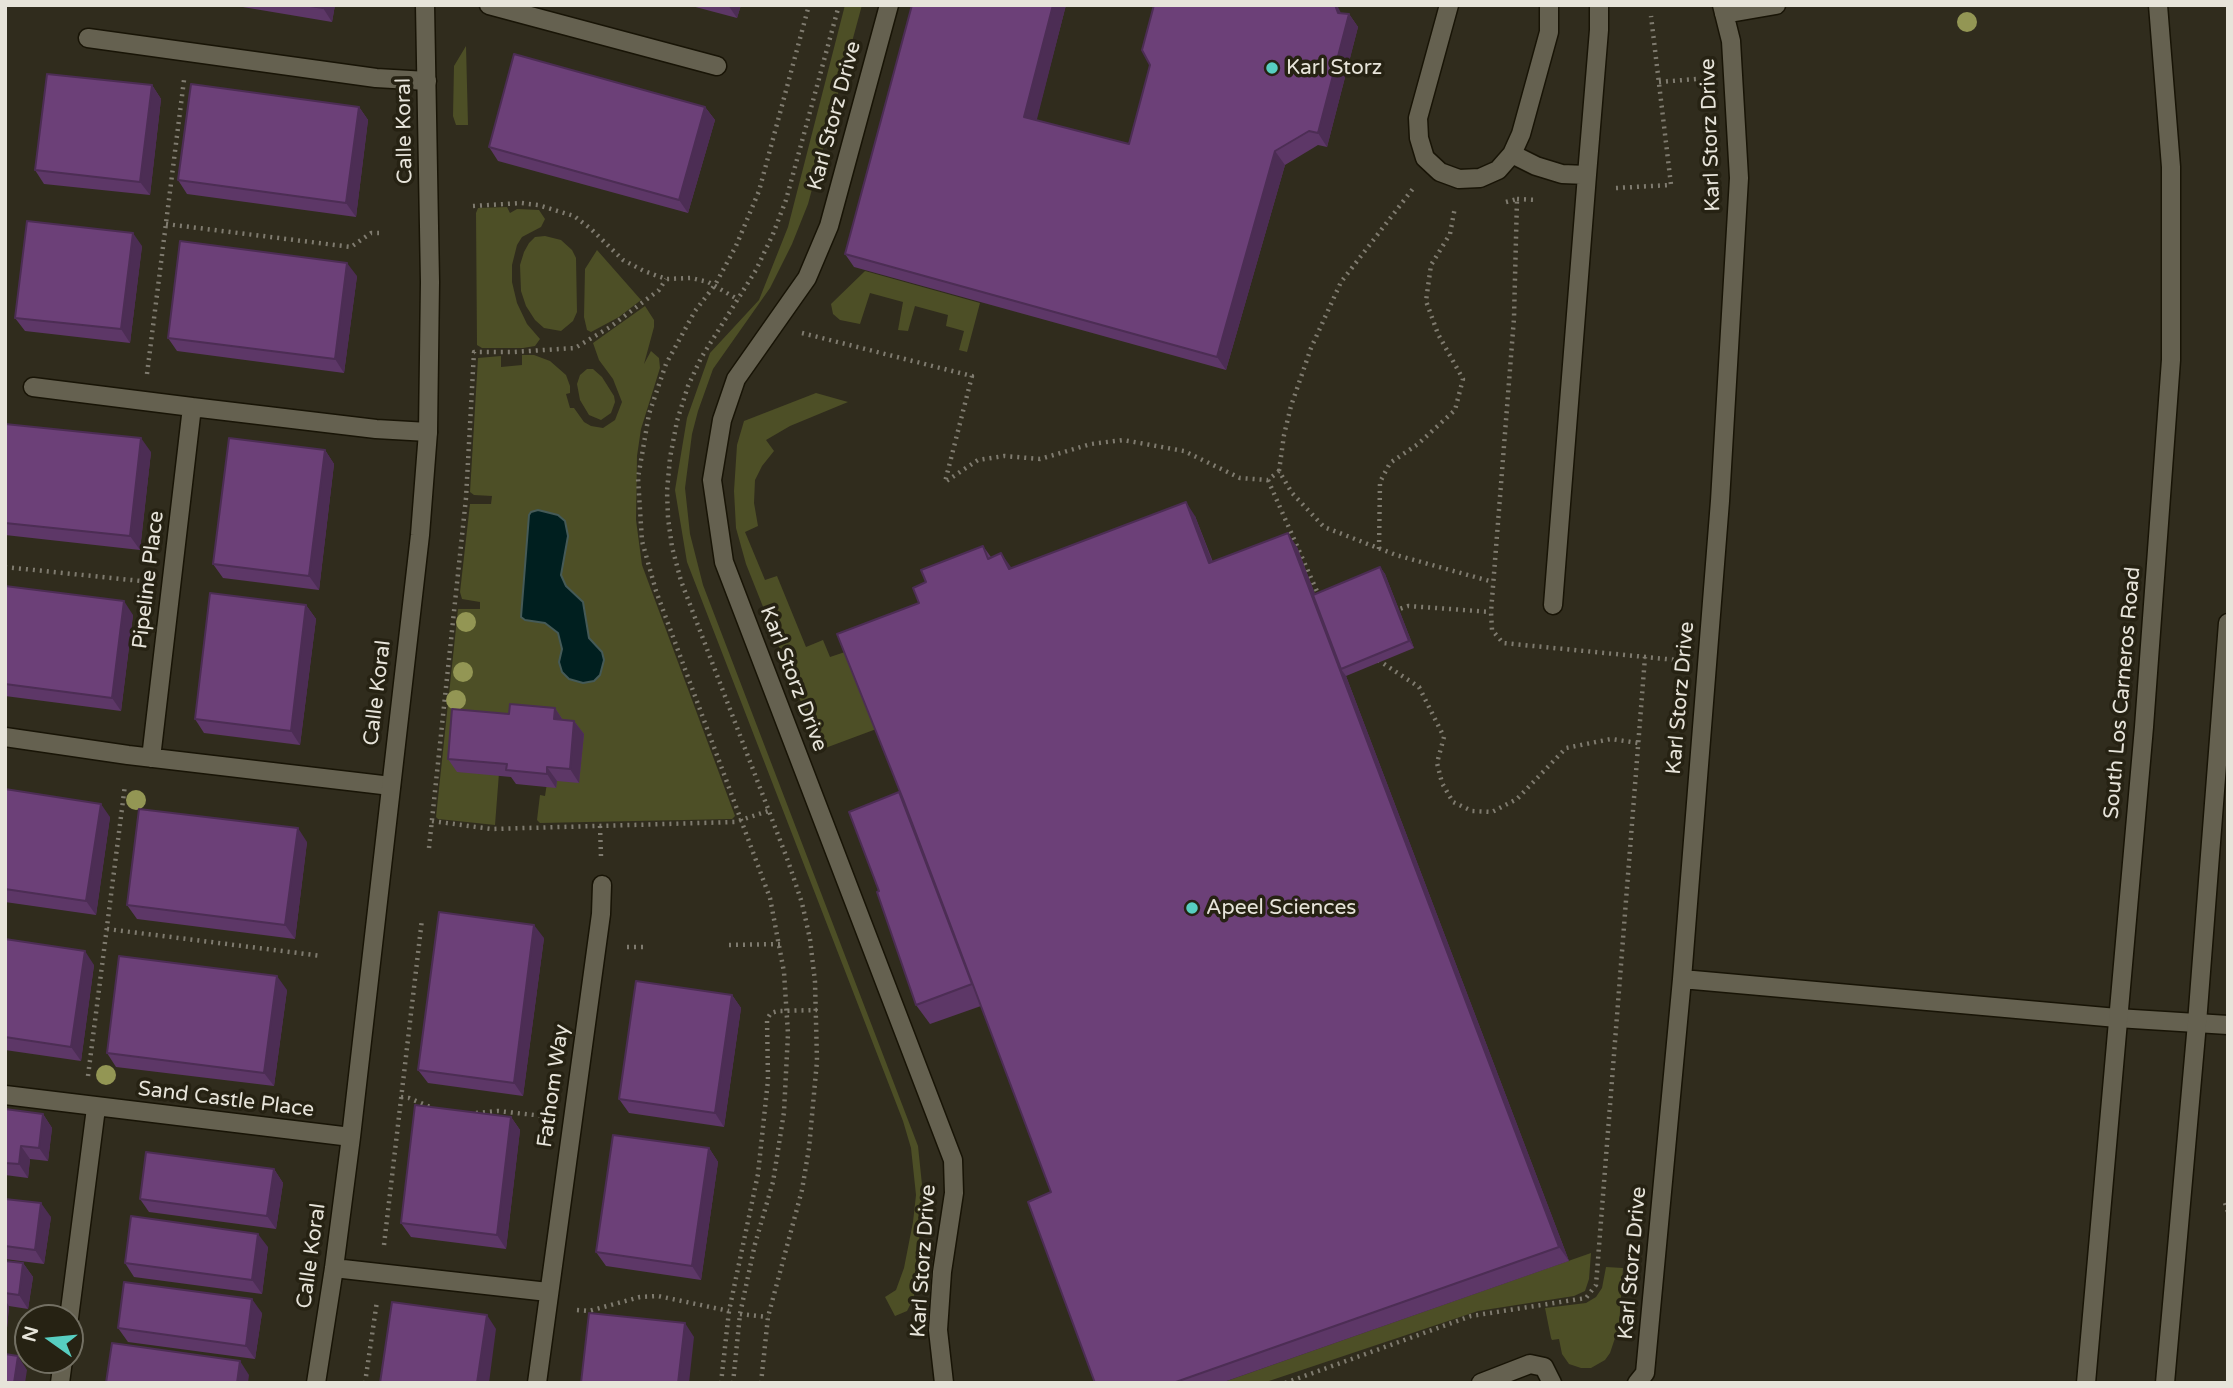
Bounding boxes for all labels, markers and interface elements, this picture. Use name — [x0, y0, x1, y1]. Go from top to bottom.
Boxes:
street label: Karl Storz Drive — [803, 39, 867, 193]
place label: Karl Storz — [1286, 55, 1382, 81]
street label: Karl Storz Drive — [1696, 58, 1726, 212]
marker: Karl Storz — [1264, 60, 1280, 76]
street label: Calle Koral — [391, 78, 419, 184]
street label: Pipeline Place — [128, 510, 170, 650]
street label: South Los Carneros Road — [2099, 566, 2147, 820]
street label: Karl Storz Drive — [754, 603, 832, 755]
street label: Karl Storz Drive — [1662, 620, 1700, 776]
street label: Calle Koral — [359, 639, 397, 747]
place label: Apeel Sciences — [1206, 895, 1356, 921]
marker: Apeel Sciences — [1184, 900, 1200, 916]
street label: Fathom Way — [533, 1023, 575, 1149]
street label: Sand Castle Place — [137, 1077, 315, 1123]
street label: Karl Storz Drive — [906, 1184, 942, 1338]
street label: Karl Storz Drive — [1614, 1185, 1652, 1341]
street label: Calle Koral — [292, 1202, 332, 1310]
north arrow — [14, 1304, 84, 1374]
text: N — [18, 1324, 43, 1344]

